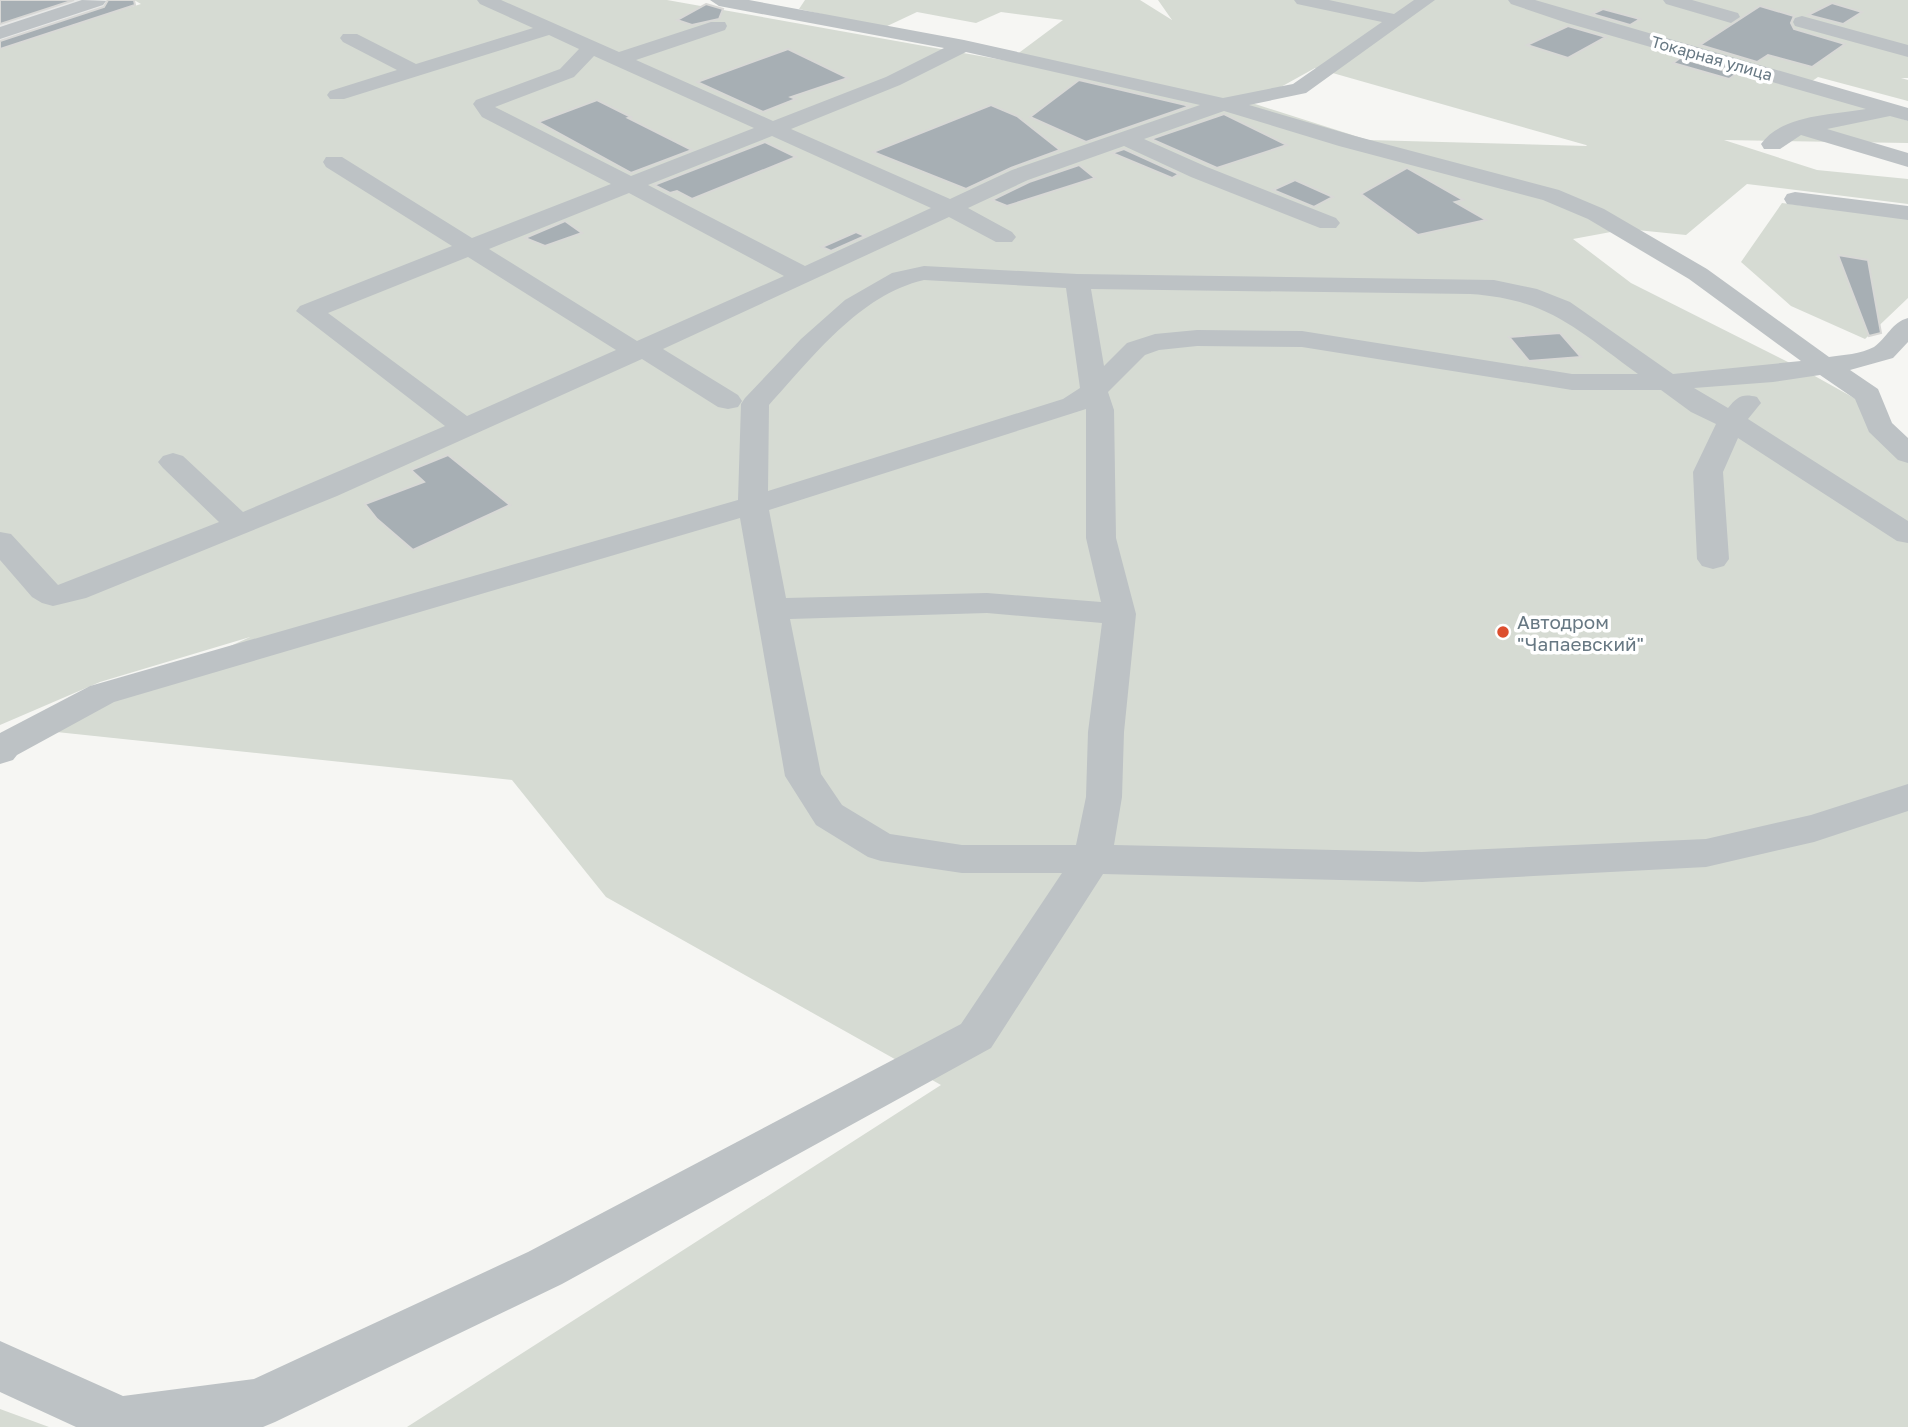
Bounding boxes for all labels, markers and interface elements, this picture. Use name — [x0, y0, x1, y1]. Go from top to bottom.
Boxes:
street label: Токарная улица — [1649, 31, 1775, 85]
place label: Автодром "Чапаевский" — [1517, 610, 1644, 655]
marker: Автодром "Чапаевский" — [1495, 624, 1511, 640]

